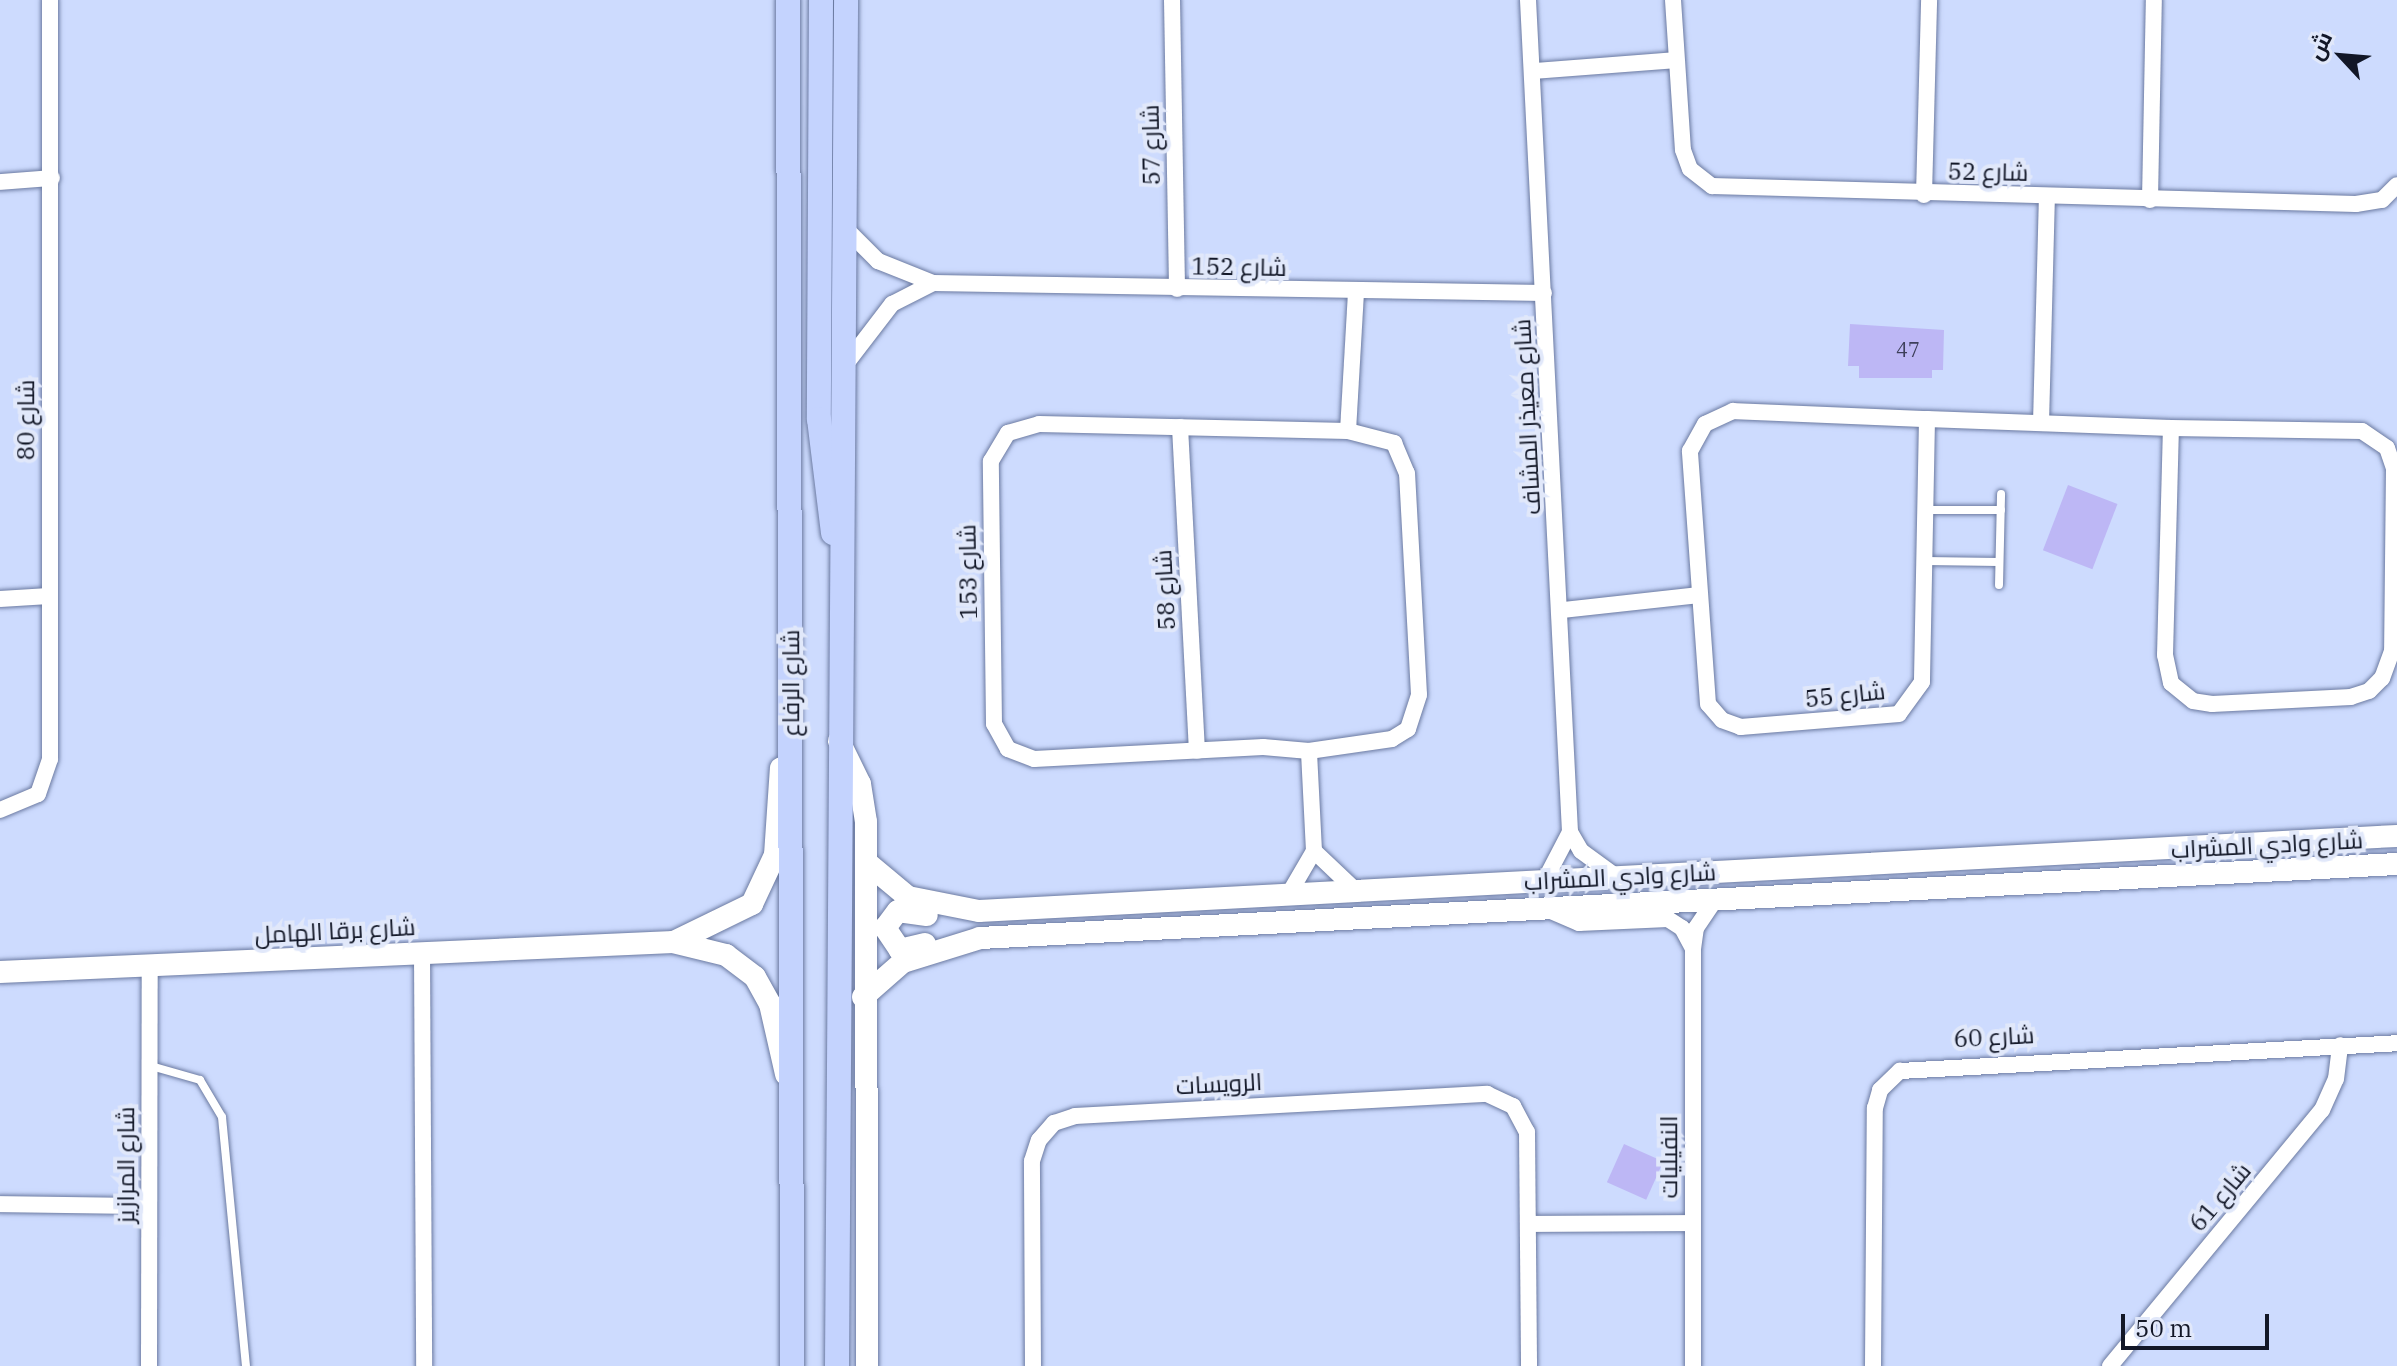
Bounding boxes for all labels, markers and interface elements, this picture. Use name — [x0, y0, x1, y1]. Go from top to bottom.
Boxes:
north arrow — [2301, 16, 2381, 96]
text: ش — [2300, 26, 2338, 64]
street label: شارع 57 — [1136, 104, 1166, 186]
street label: شارع 52 — [1947, 157, 2029, 187]
street label: شارع 152 — [1191, 252, 1287, 282]
street label: شارع معيذر المشاف — [1507, 318, 1547, 516]
house number: 47 — [1896, 337, 1920, 361]
street label: شارع 80 — [12, 380, 40, 460]
street label: شارع 153 — [953, 524, 983, 620]
street label: شارع 58 — [1149, 549, 1181, 631]
street label: شارع الرفاع — [777, 629, 805, 737]
street label: شارع 55 — [1803, 676, 1887, 714]
street label: شارع وادي المشراب — [2170, 826, 2364, 864]
street label: شارع وادي المشراب — [1523, 858, 1717, 896]
street label: شارع برقا الهامل — [254, 912, 416, 950]
street label: شارع 60 — [1953, 1021, 2035, 1053]
street label: الرويسات — [1175, 1067, 1263, 1101]
street label: شارع المرازيز — [112, 1107, 140, 1223]
street label: النفيليات — [1655, 1116, 1683, 1198]
street label: شارع 61 — [2183, 1157, 2257, 1237]
scale bar — [2125, 1298, 2273, 1348]
text: 50 m — [2135, 1312, 2192, 1344]

